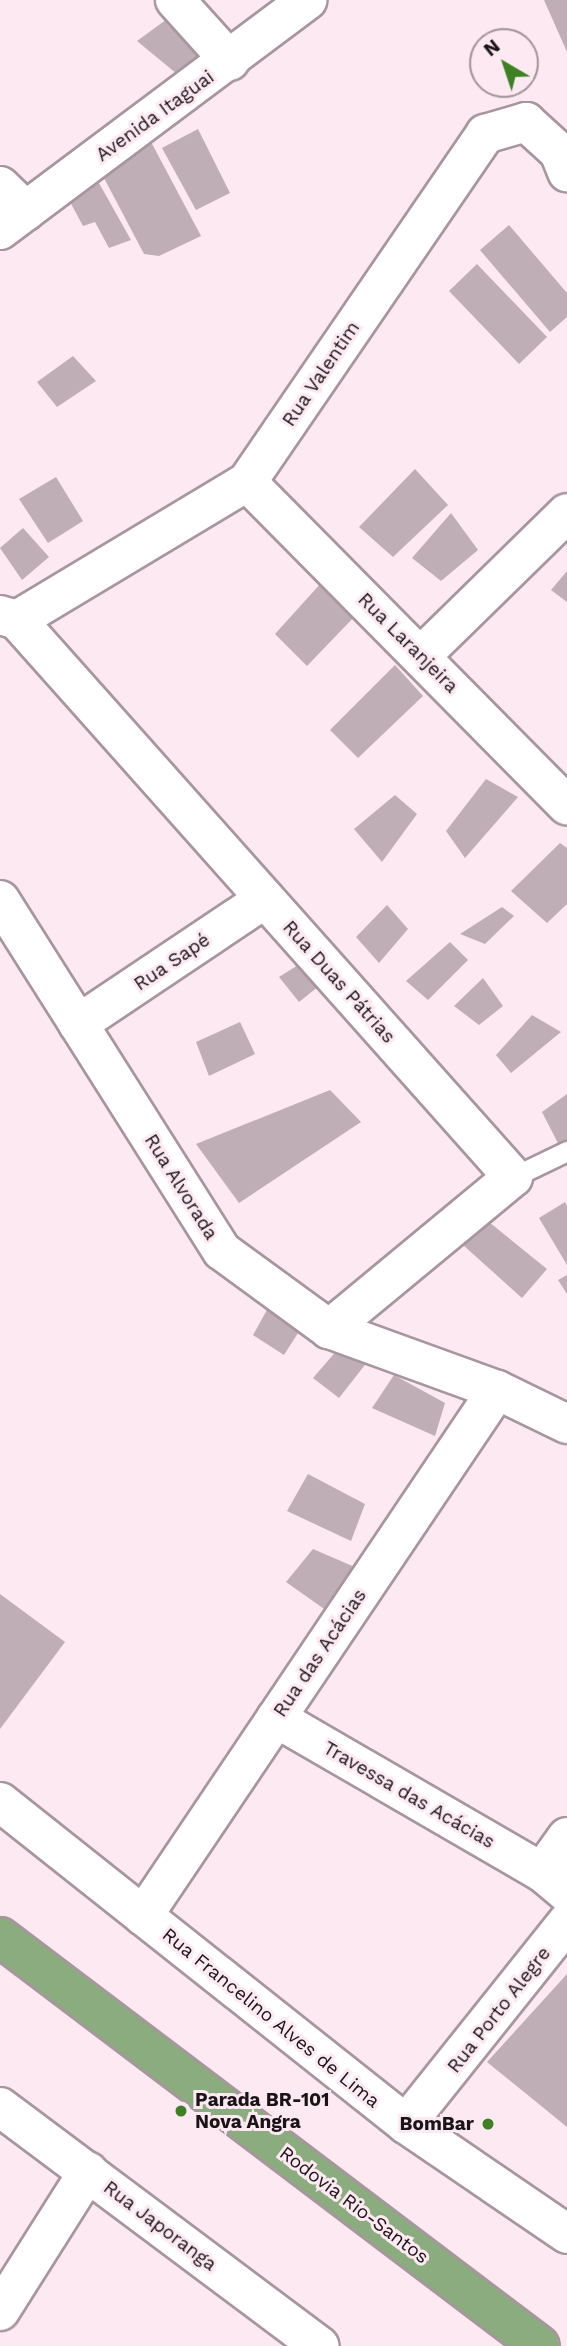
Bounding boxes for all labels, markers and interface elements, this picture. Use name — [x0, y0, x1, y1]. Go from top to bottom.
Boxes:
north arrow — [469, 28, 539, 98]
text: N — [479, 34, 504, 61]
street label: Avenida Itaguai — [91, 65, 219, 167]
street label: Rua Valentim — [277, 317, 365, 431]
street label: Rua Laranjeira — [353, 588, 463, 698]
street label: Rua Duas Pátrias — [278, 916, 400, 1048]
street label: Rua Sapé — [130, 928, 214, 996]
street label: Rua Alvorada — [139, 1129, 223, 1245]
street label: Rua das Acácias — [268, 1584, 372, 1722]
street label: Travessa das Acácias — [319, 1736, 499, 1854]
street label: Rua Francelino Alves de Lima — [157, 1923, 385, 2113]
street label: Rua Porto Alegre — [442, 1942, 556, 2078]
place label: Parada BR-101 Nova Angra — [195, 2089, 330, 2133]
marker: Parada BR-101 Nova Angra — [173, 2103, 189, 2119]
place label: BomBar — [400, 2113, 474, 2135]
marker: BomBar — [480, 2116, 496, 2132]
street label: Rodovia Rio-Santos — [275, 2141, 433, 2269]
street label: Rua Japoranga — [99, 2176, 221, 2276]

